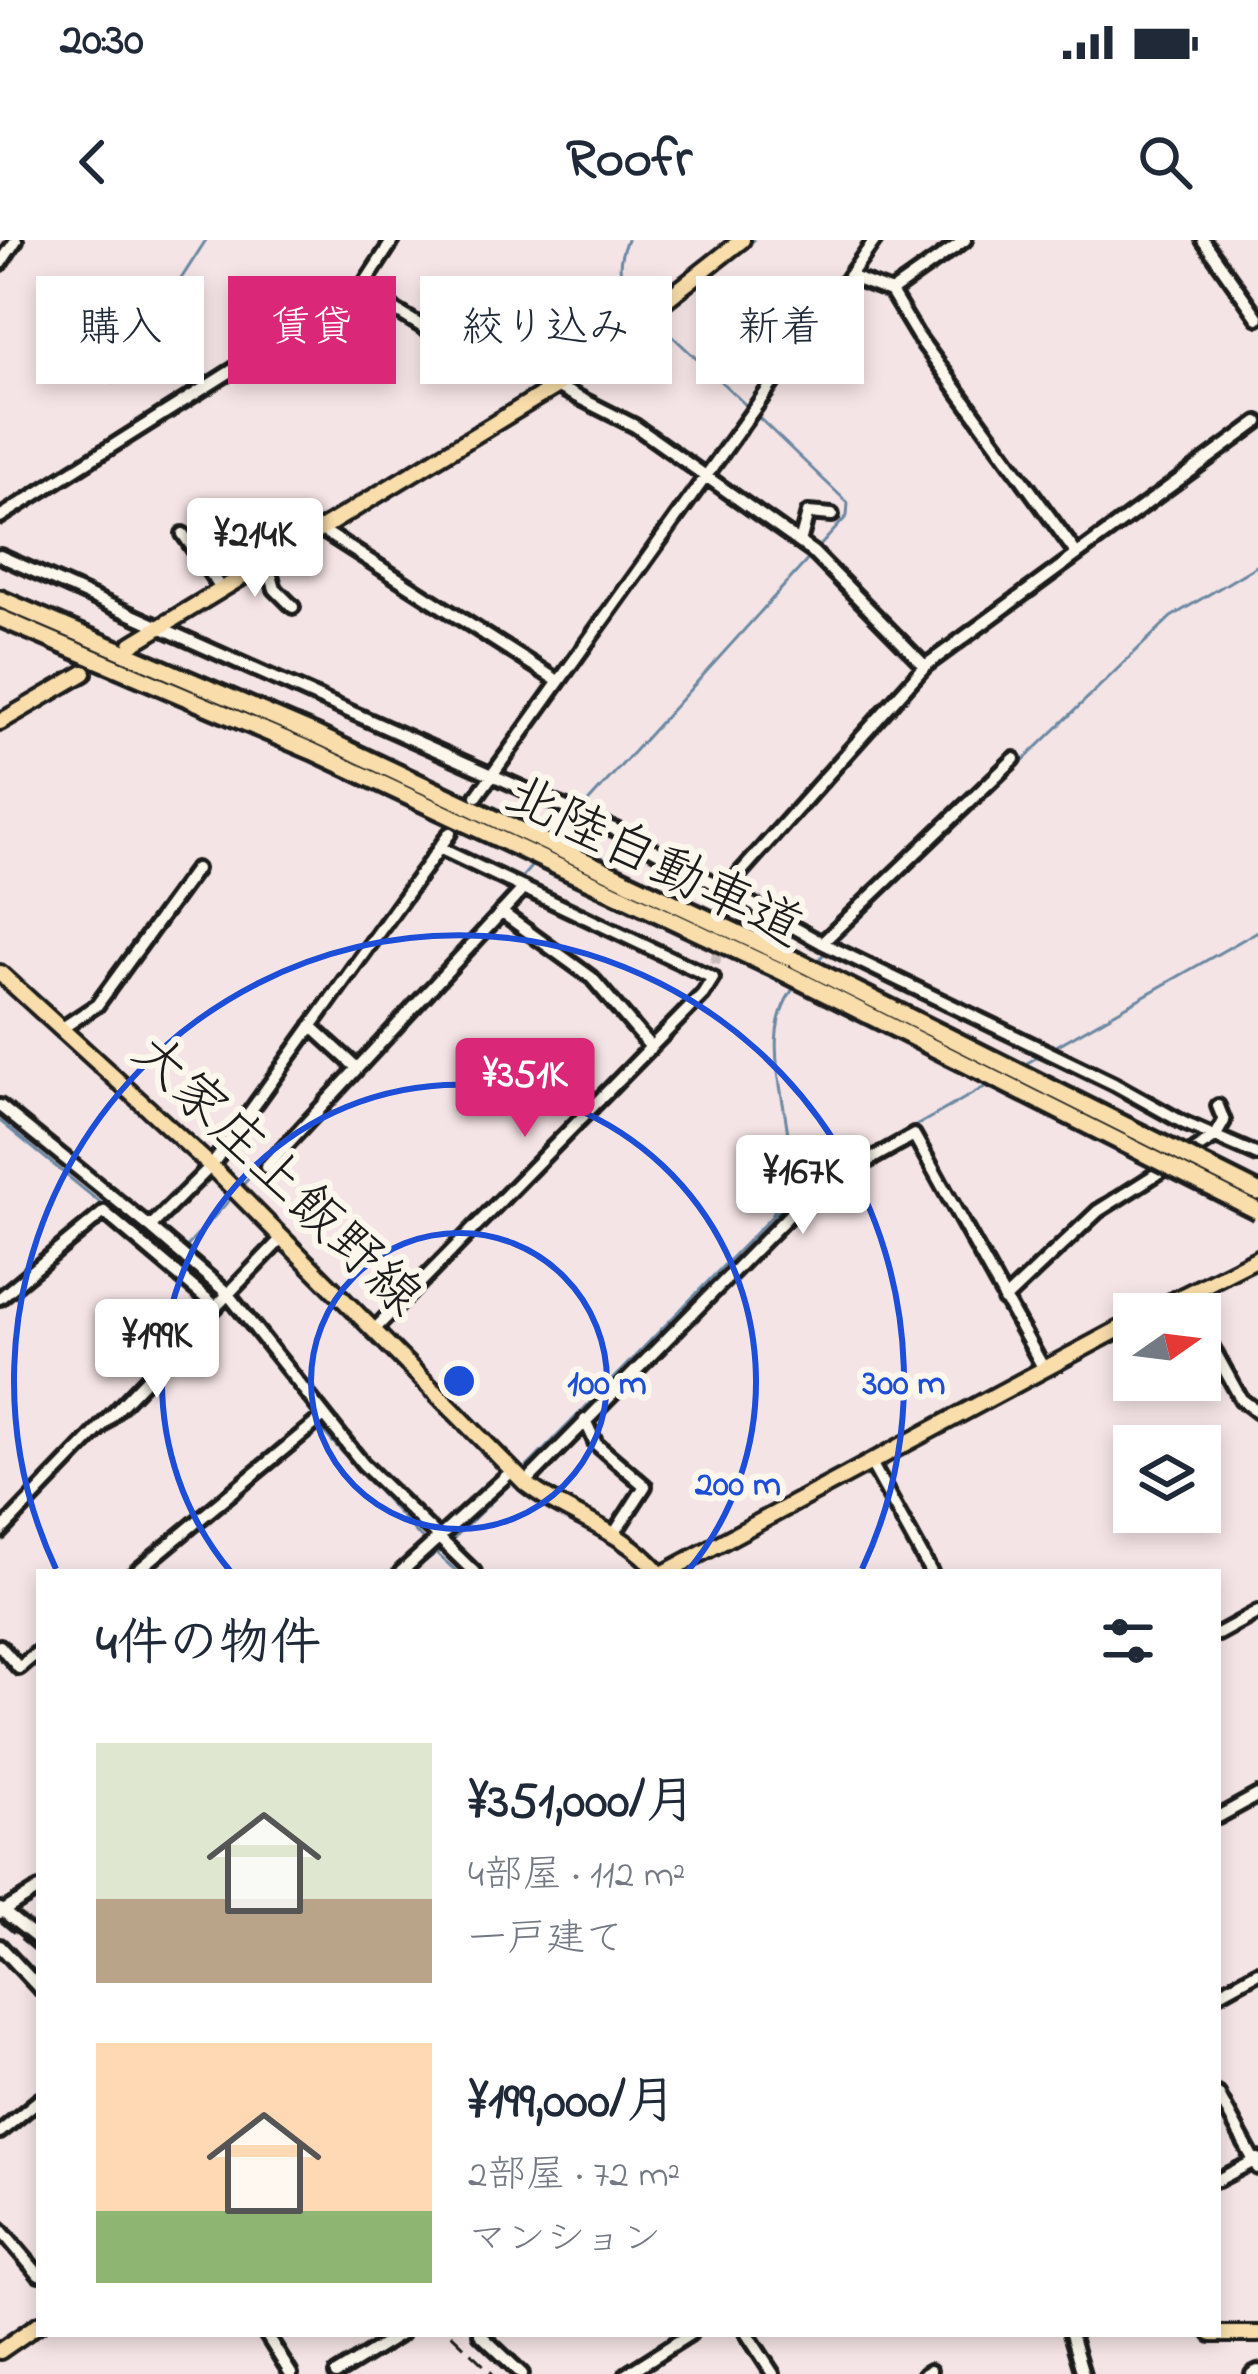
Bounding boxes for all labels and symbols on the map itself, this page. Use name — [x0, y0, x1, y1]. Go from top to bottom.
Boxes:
pin: ¥214K — [171, 498, 339, 600]
street label: 北陸自動車道 — [490, 758, 816, 970]
street label: 大家庄上飯野線 — [112, 1018, 438, 1336]
pin: ¥351K — [441, 1038, 609, 1140]
pin: ¥167K — [719, 1135, 887, 1237]
north arrow — [1113, 1293, 1221, 1401]
pin: ¥199K — [73, 1299, 241, 1401]
text: 100 m — [567, 1359, 647, 1412]
text: 300 m — [862, 1359, 946, 1412]
centre of rings — [438, 1360, 480, 1402]
text: 200 m — [694, 1460, 781, 1513]

